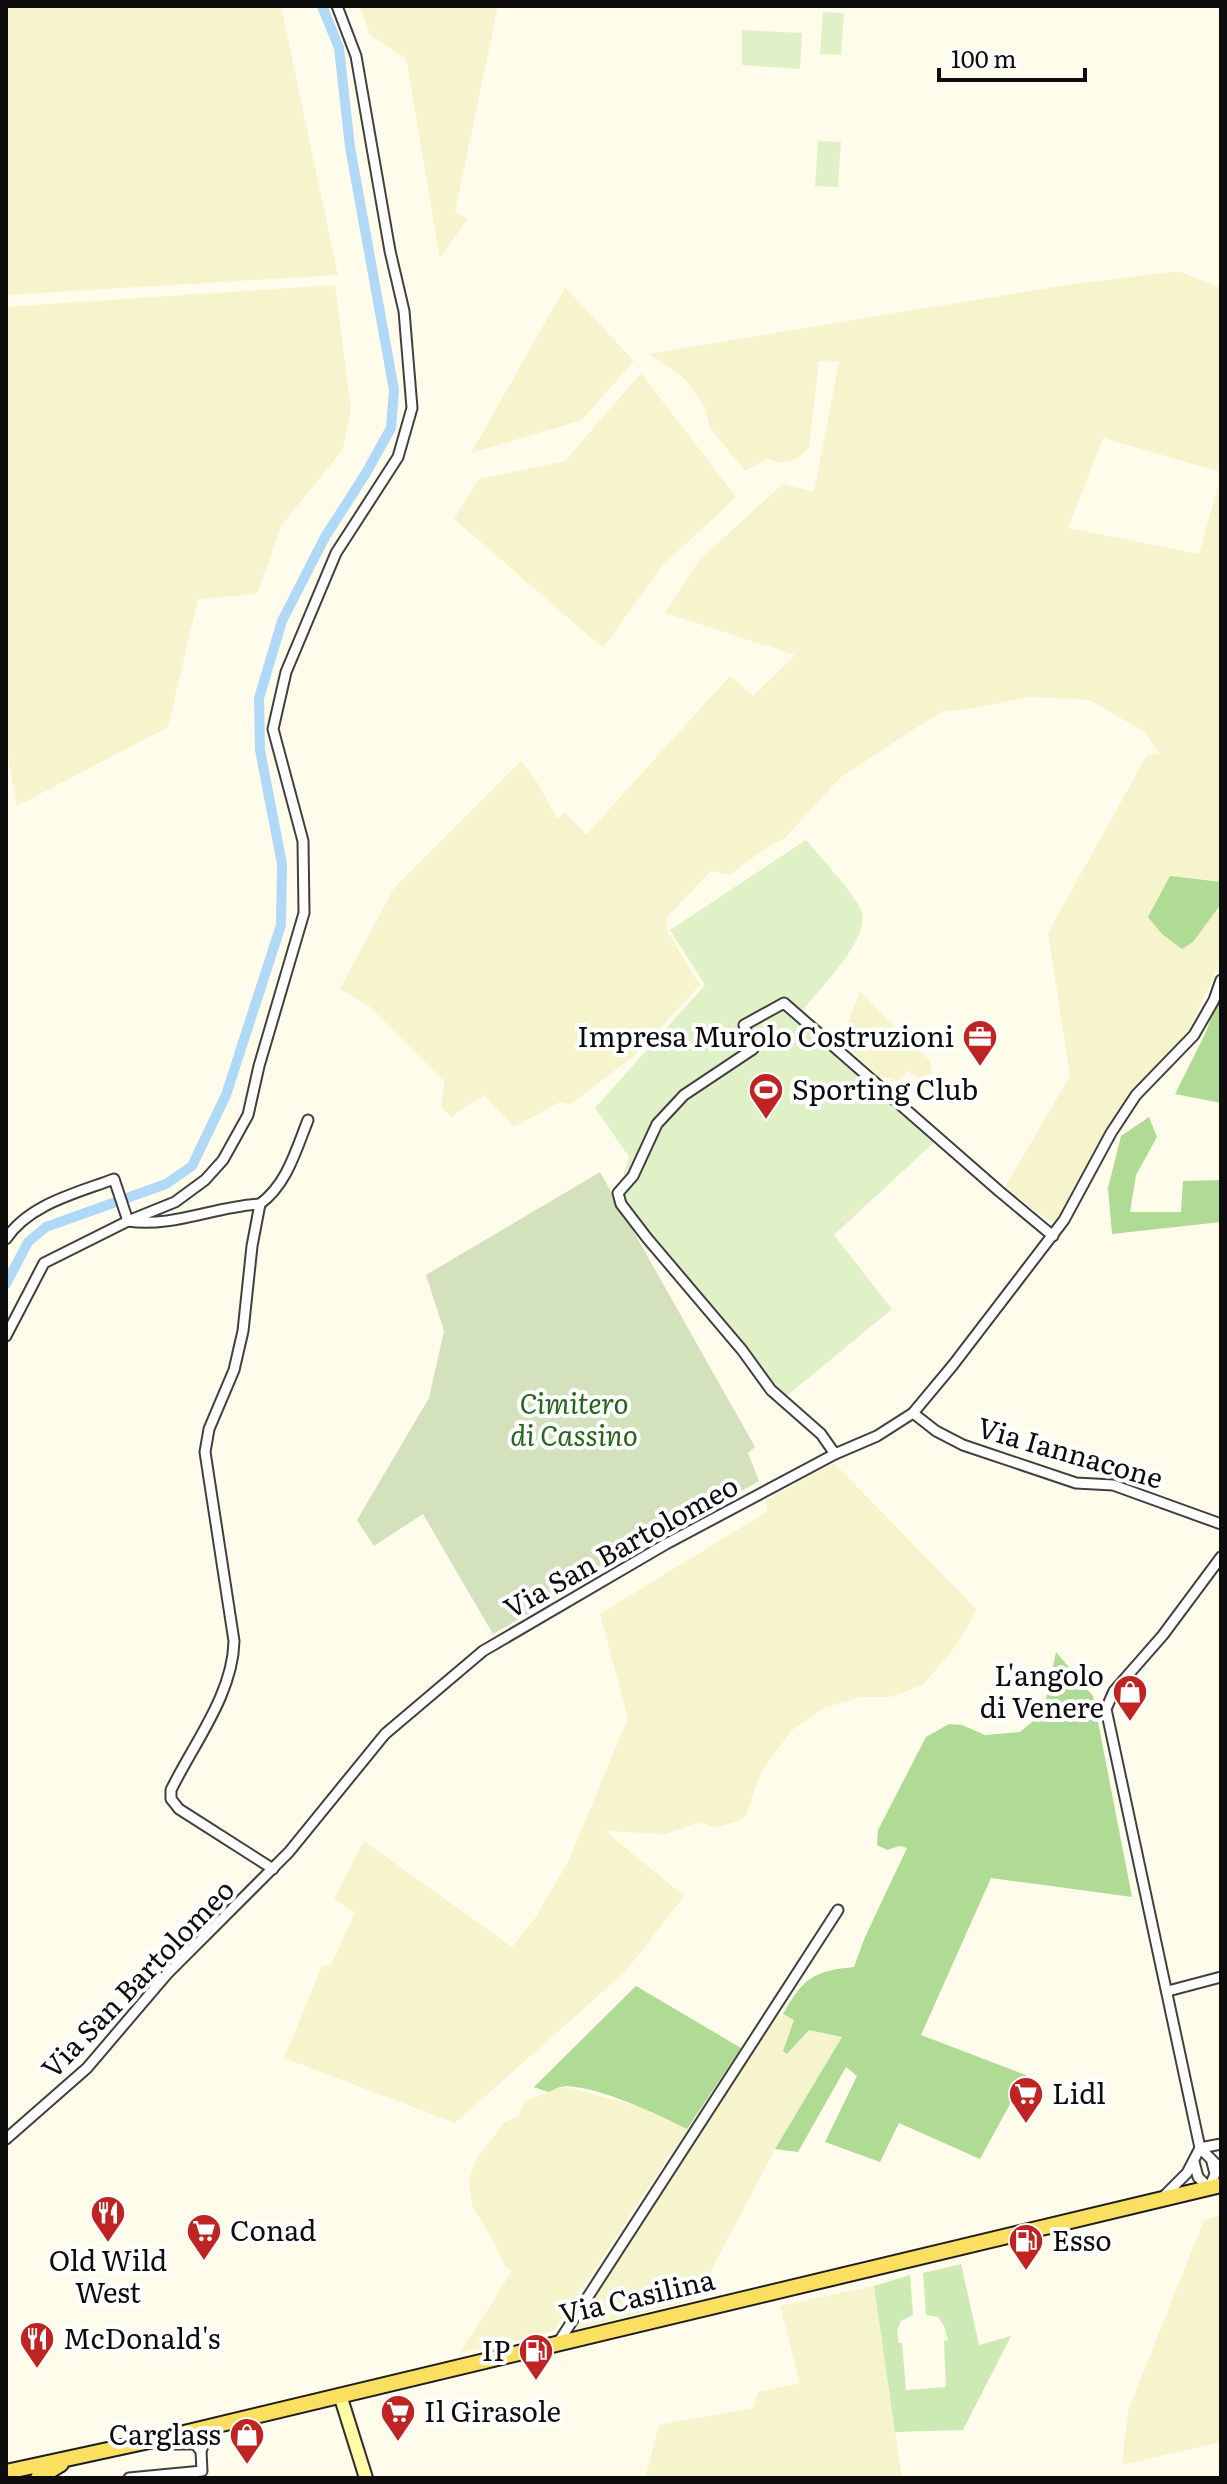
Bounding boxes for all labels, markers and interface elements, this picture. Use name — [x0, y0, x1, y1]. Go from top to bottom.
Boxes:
scale bar — [939, 32, 1085, 82]
text: 100 m — [951, 40, 1017, 75]
place label: Impresa Murolo Costruzioni — [577, 1014, 954, 1056]
office icon: Impresa Murolo Costruzioni — [961, 1018, 999, 1068]
place label: Sporting Club — [792, 1067, 978, 1109]
sports icon: Sporting Club — [747, 1071, 785, 1121]
park label: Cimitero di Cassino — [510, 1381, 638, 1455]
street label: Via Iannacone — [973, 1405, 1168, 1498]
street label: Via San Bartolomeo — [495, 1463, 745, 1627]
place label: L'angolo di Venere — [980, 1653, 1104, 1727]
shop icon: L'angolo di Venere — [1111, 1673, 1149, 1723]
street label: Via San Bartolomeo — [30, 1869, 243, 2087]
place label: Lidl — [1052, 2071, 1106, 2113]
supermarket icon: Lidl — [1007, 2075, 1045, 2125]
restaurant icon: Old Wild West — [89, 2194, 127, 2244]
place label: Conad — [230, 2208, 316, 2250]
supermarket icon: Conad — [185, 2212, 223, 2262]
place label: Esso — [1052, 2218, 1112, 2260]
fuel station icon: Esso — [1007, 2222, 1045, 2272]
place label: Old Wild West — [49, 2238, 167, 2312]
street label: Via Casilina — [555, 2257, 719, 2333]
place label: McDonald's — [63, 2316, 220, 2358]
restaurant icon: McDonald's — [18, 2320, 56, 2370]
place label: IP — [482, 2328, 510, 2370]
fuel station icon: IP — [517, 2332, 555, 2382]
place label: Il Girasole — [424, 2389, 561, 2431]
supermarket icon: Il Girasole — [379, 2393, 417, 2443]
place label: Carglass — [109, 2412, 221, 2454]
shop icon: Carglass — [228, 2416, 266, 2466]

